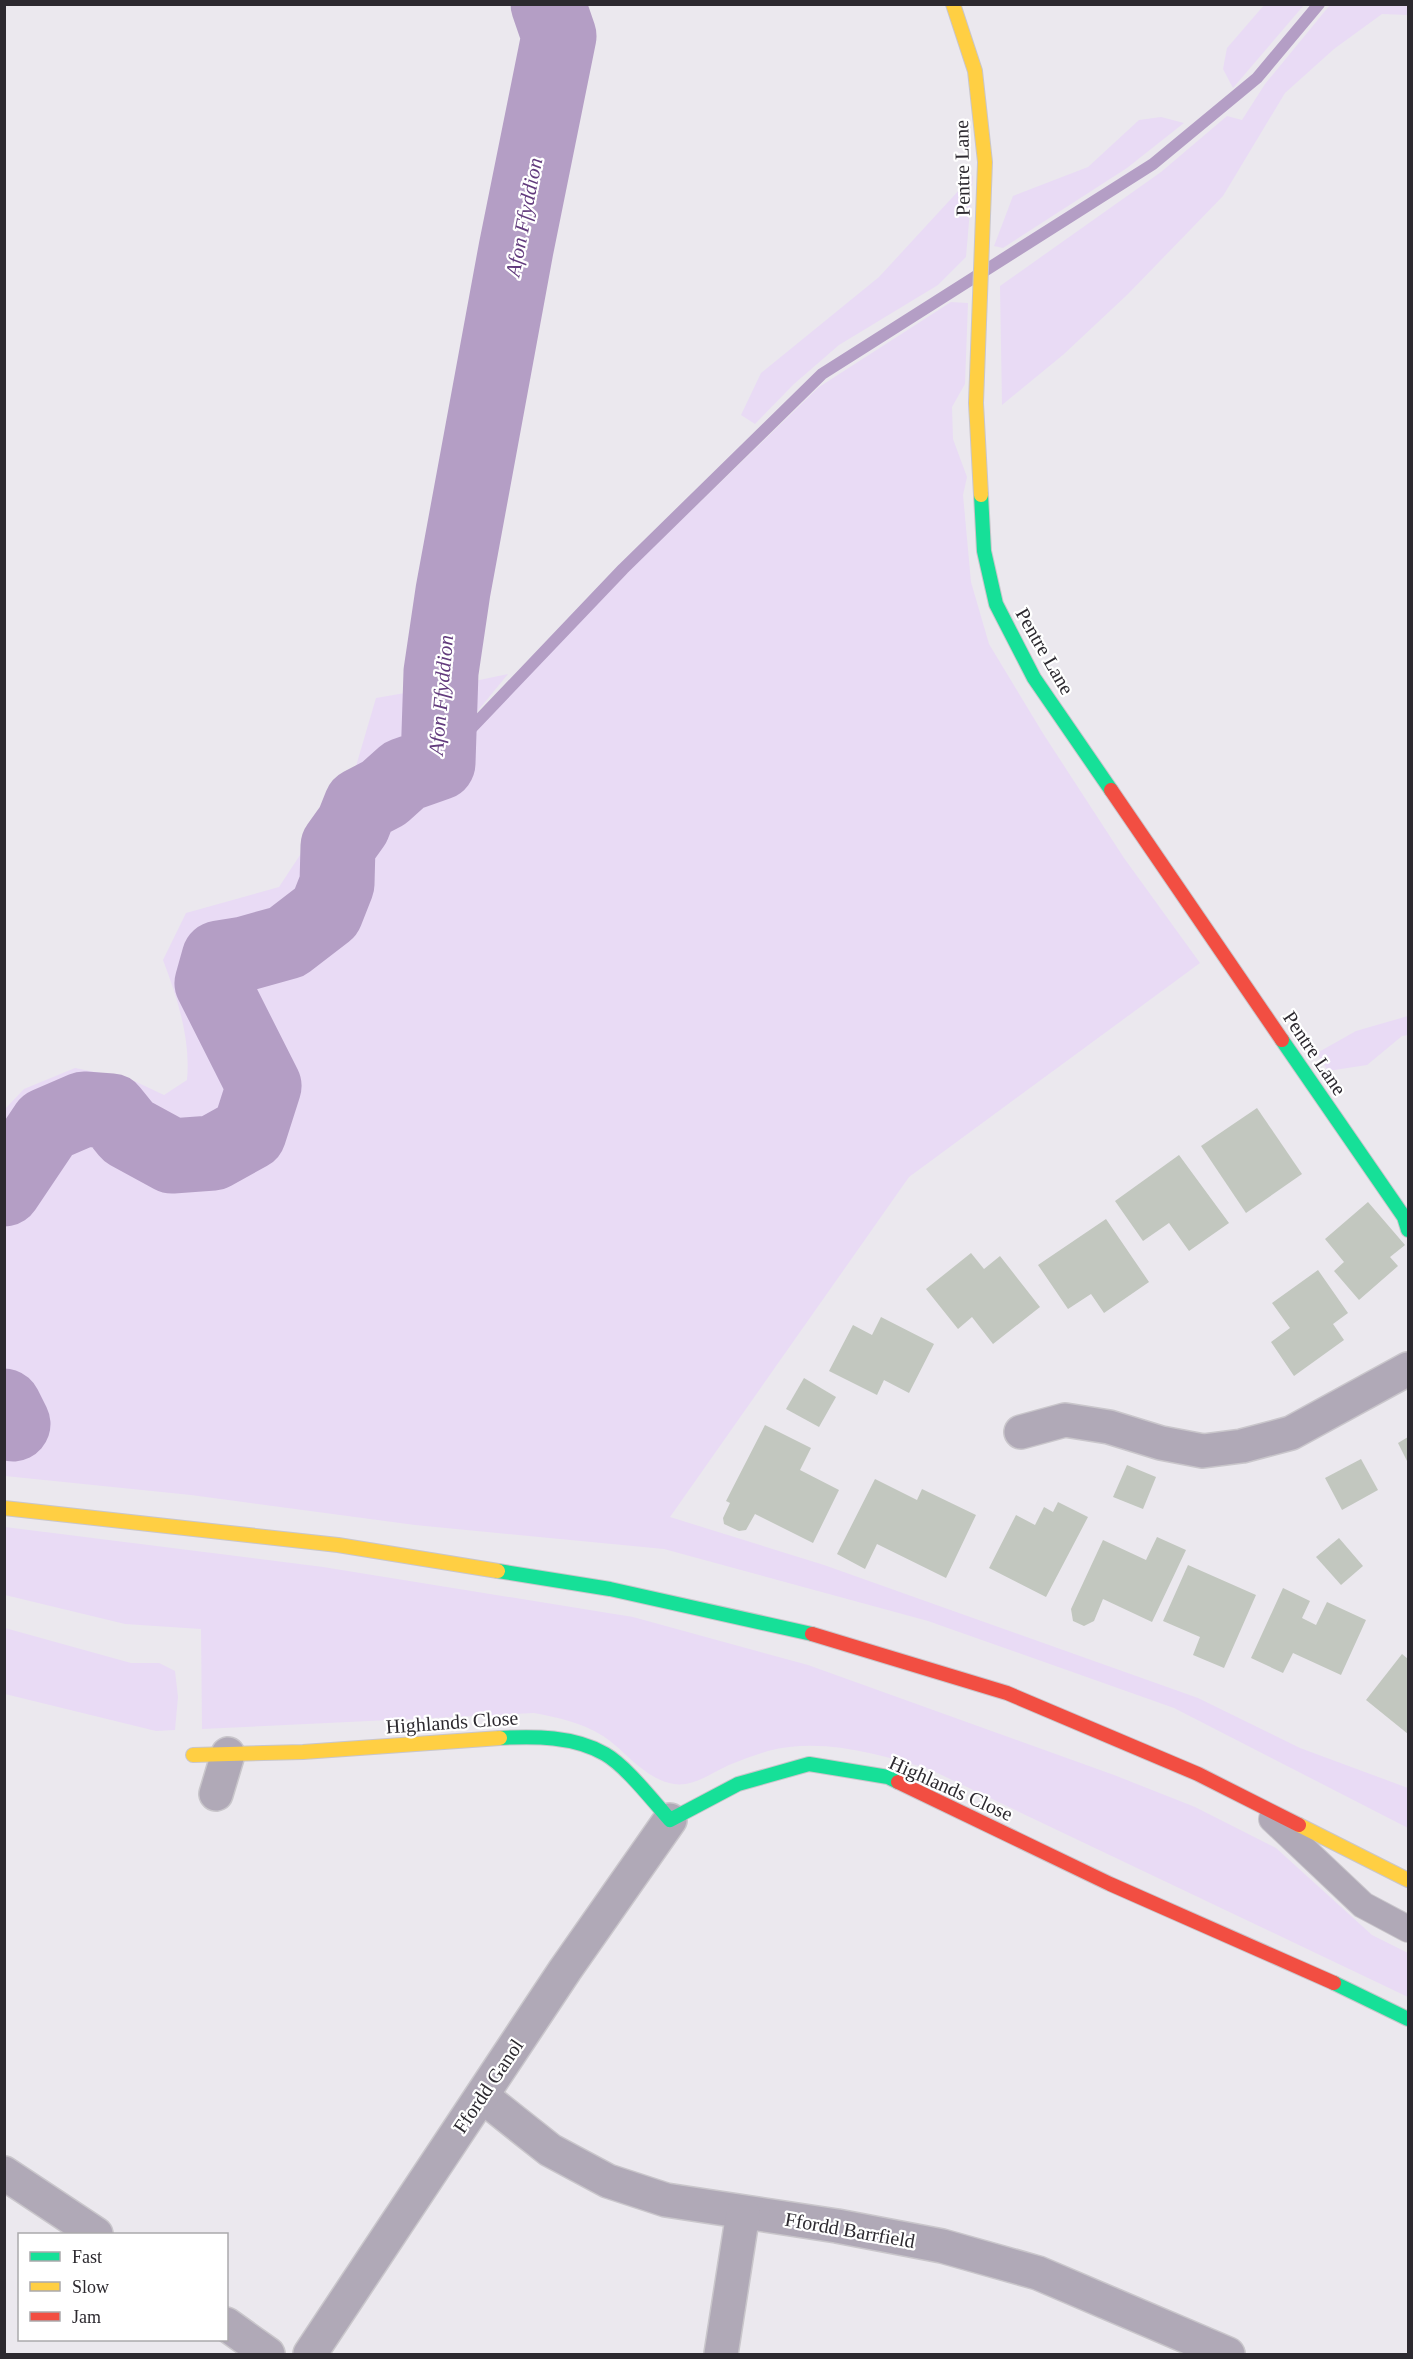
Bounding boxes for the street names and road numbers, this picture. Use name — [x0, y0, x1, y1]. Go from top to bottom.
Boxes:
street label: Pentre Lane — [950, 120, 974, 216]
street label: Pentre Lane — [1011, 604, 1079, 698]
street label: Pentre Lane — [1279, 1007, 1351, 1099]
street label: Highlands Close — [385, 1706, 519, 1739]
street label: Highlands Close — [885, 1751, 1016, 1826]
street label: Ffordd Ganol — [449, 2035, 528, 2137]
street label: Ffordd Barrfield — [783, 2208, 917, 2252]

